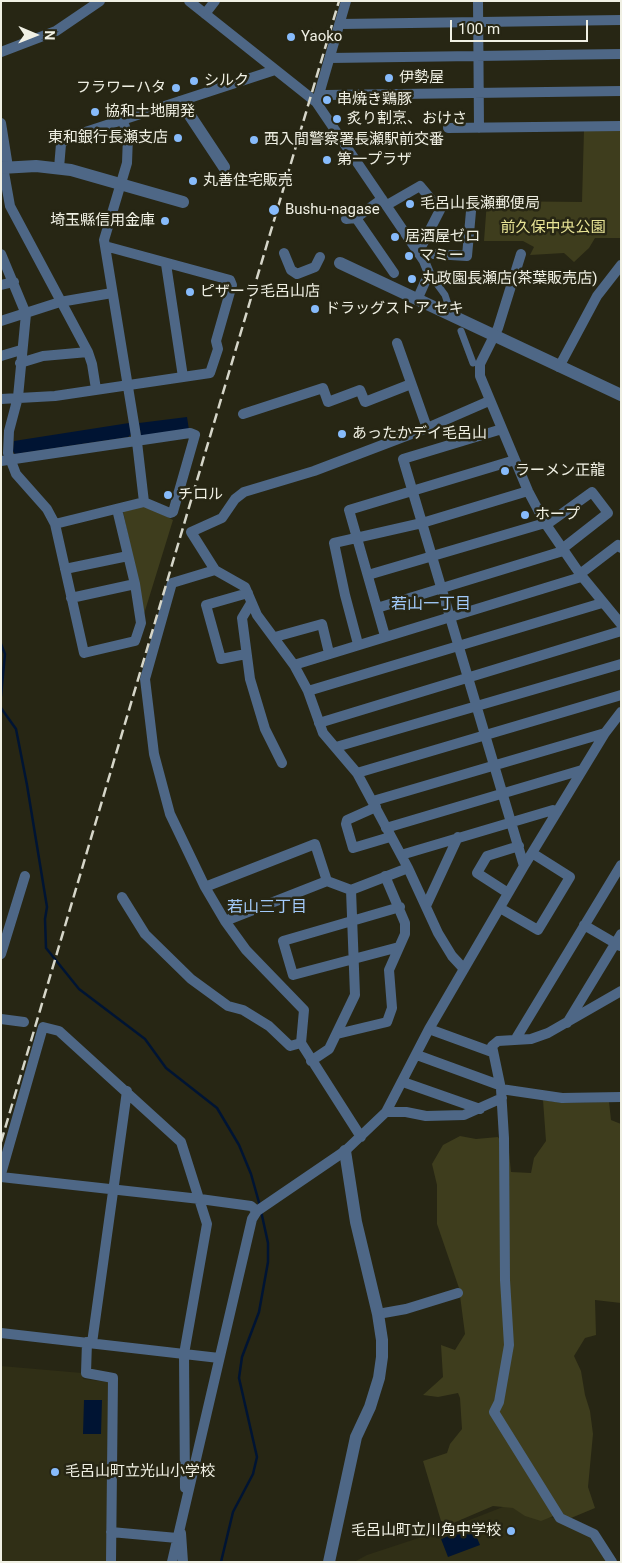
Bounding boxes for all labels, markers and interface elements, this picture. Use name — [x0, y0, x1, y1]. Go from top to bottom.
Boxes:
north arrow — [10, 10, 60, 60]
scale bar — [452, 10, 590, 42]
text: 100 m — [458, 20, 500, 38]
place label: Yaoko — [301, 28, 342, 46]
text: N — [42, 30, 58, 40]
marker: Yaoko — [285, 31, 297, 43]
place label: 伊勢屋 — [399, 69, 444, 87]
place label: シルク — [204, 72, 249, 90]
marker: 伊勢屋 — [383, 72, 395, 84]
marker: シルク — [188, 75, 200, 87]
place label: フラワーハタ — [76, 79, 166, 97]
marker: フラワーハタ — [170, 82, 182, 94]
place label: 串焼き鶏豚 — [337, 91, 412, 109]
marker: 串焼き鶏豚 — [321, 94, 333, 106]
place label: 協和土地開発 — [105, 103, 195, 121]
marker: 協和土地開発 — [89, 106, 101, 118]
place label: 炙り割烹、おけさ — [347, 110, 467, 128]
marker: 炙り割烹、おけさ — [331, 113, 343, 125]
place label: 東和銀行長瀬支店 — [48, 129, 168, 147]
place label: 西入間警察署長瀬駅前交番 — [264, 131, 444, 149]
marker: 東和銀行長瀬支店 — [172, 132, 184, 144]
marker: 西入間警察署長瀬駅前交番 — [248, 134, 260, 146]
place label: 第一プラザ — [337, 151, 412, 169]
marker: 第一プラザ — [321, 154, 333, 166]
place label: 丸善住宅販売 — [203, 172, 293, 190]
marker: 丸善住宅販売 — [187, 175, 199, 187]
place label: 毛呂山長瀬郵便局 — [420, 195, 540, 213]
marker: 毛呂山長瀬郵便局 — [404, 198, 416, 210]
place label: Bushu-nagase — [285, 201, 380, 219]
marker: Bushu-nagase — [267, 203, 281, 217]
place label: 埼玉縣信用金庫 — [50, 212, 155, 230]
marker: 埼玉縣信用金庫 — [159, 215, 171, 227]
park label: 前久保中央公園 — [501, 219, 605, 237]
place label: 居酒屋ゼロ — [405, 228, 480, 246]
marker: 居酒屋ゼロ — [389, 231, 401, 243]
place label: マミー — [419, 247, 464, 265]
marker: マミー — [403, 250, 415, 262]
place label: 丸政園長瀬店(茶葉販売店) — [422, 270, 597, 288]
marker: 丸政園長瀬店(茶葉販売店) — [406, 273, 418, 285]
place label: ピザーラ毛呂山店 — [200, 283, 320, 301]
marker: ピザーラ毛呂山店 — [184, 286, 196, 298]
place label: ドラッグストア セキ — [325, 300, 464, 318]
marker: ドラッグストア セキ — [309, 303, 321, 315]
place label: あったかデイ毛呂山 — [352, 425, 487, 443]
marker: あったかデイ毛呂山 — [336, 428, 348, 440]
place label: ラーメン正龍 — [515, 462, 605, 480]
marker: ラーメン正龍 — [499, 465, 511, 477]
place label: チロル — [178, 486, 223, 504]
marker: チロル — [162, 489, 174, 501]
place label: ホープ — [535, 506, 580, 524]
marker: ホープ — [519, 509, 531, 521]
district label: 若山一丁目 — [391, 595, 471, 615]
district label: 若山三丁目 — [227, 898, 307, 918]
place label: 毛呂山町立光山小学校 — [65, 1463, 215, 1481]
marker: 毛呂山町立光山小学校 — [49, 1466, 61, 1478]
place label: 毛呂山町立川角中学校 — [351, 1522, 501, 1540]
marker: 毛呂山町立川角中学校 — [505, 1525, 517, 1537]

